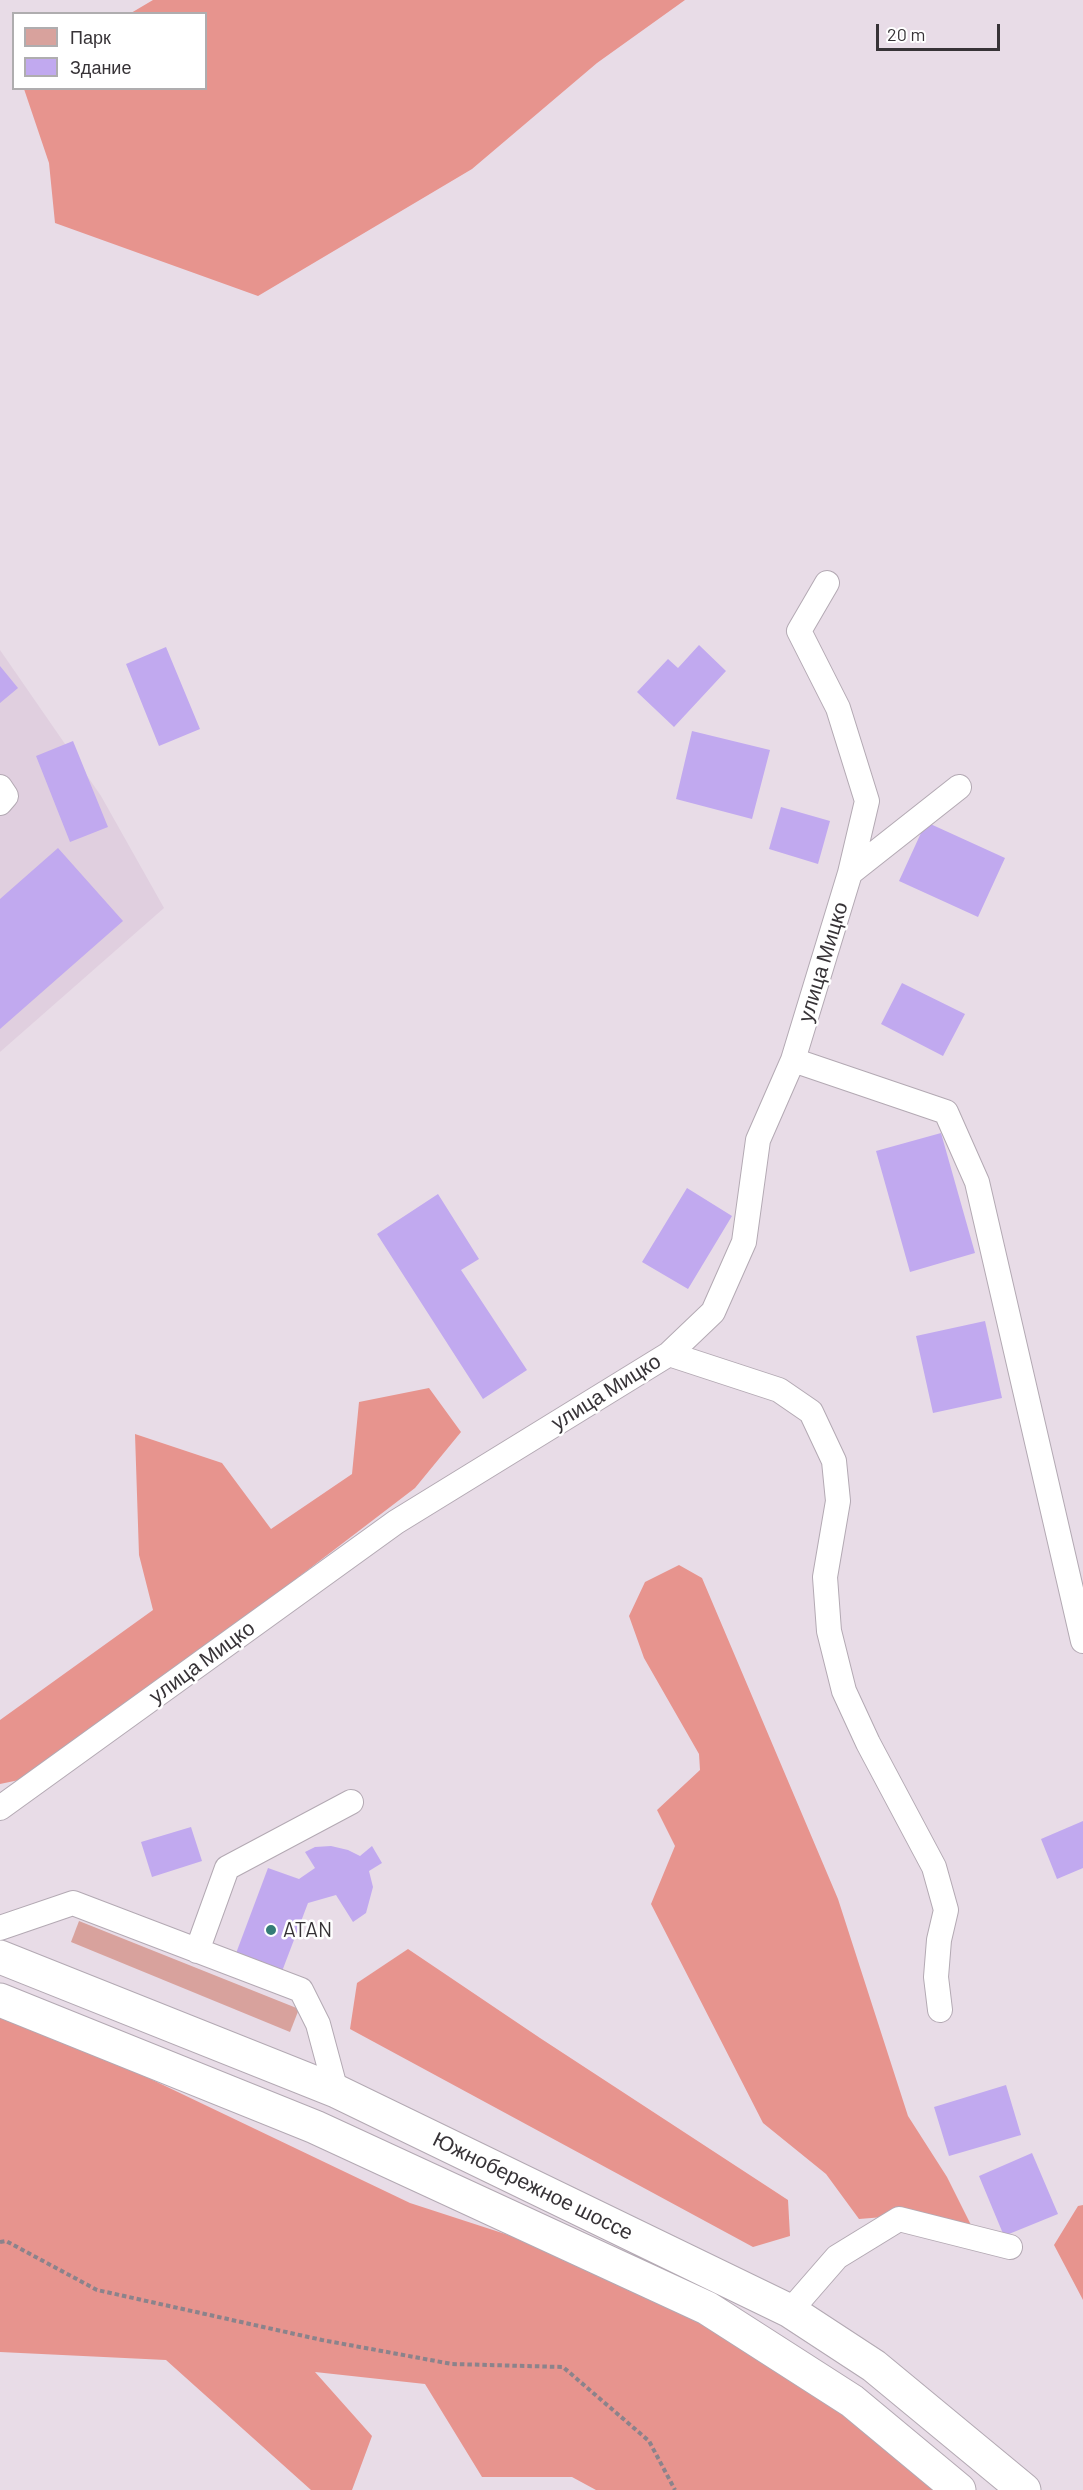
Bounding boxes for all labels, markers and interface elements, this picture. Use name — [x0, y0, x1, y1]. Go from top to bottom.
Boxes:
legend — [12, 12, 207, 90]
scale bar — [879, 12, 1004, 50]
text: 20 m — [887, 23, 925, 45]
text: Парк — [70, 26, 111, 48]
text: Здание — [70, 56, 131, 78]
street label: улица Мицко — [793, 899, 853, 1025]
street label: улица Мицко — [547, 1348, 665, 1436]
street label: улица Мицко — [144, 1615, 260, 1709]
place label: ATAN — [283, 1917, 332, 1943]
marker: ATAN — [264, 1923, 278, 1937]
street label: Южнобережное шоссе — [429, 2127, 637, 2245]

